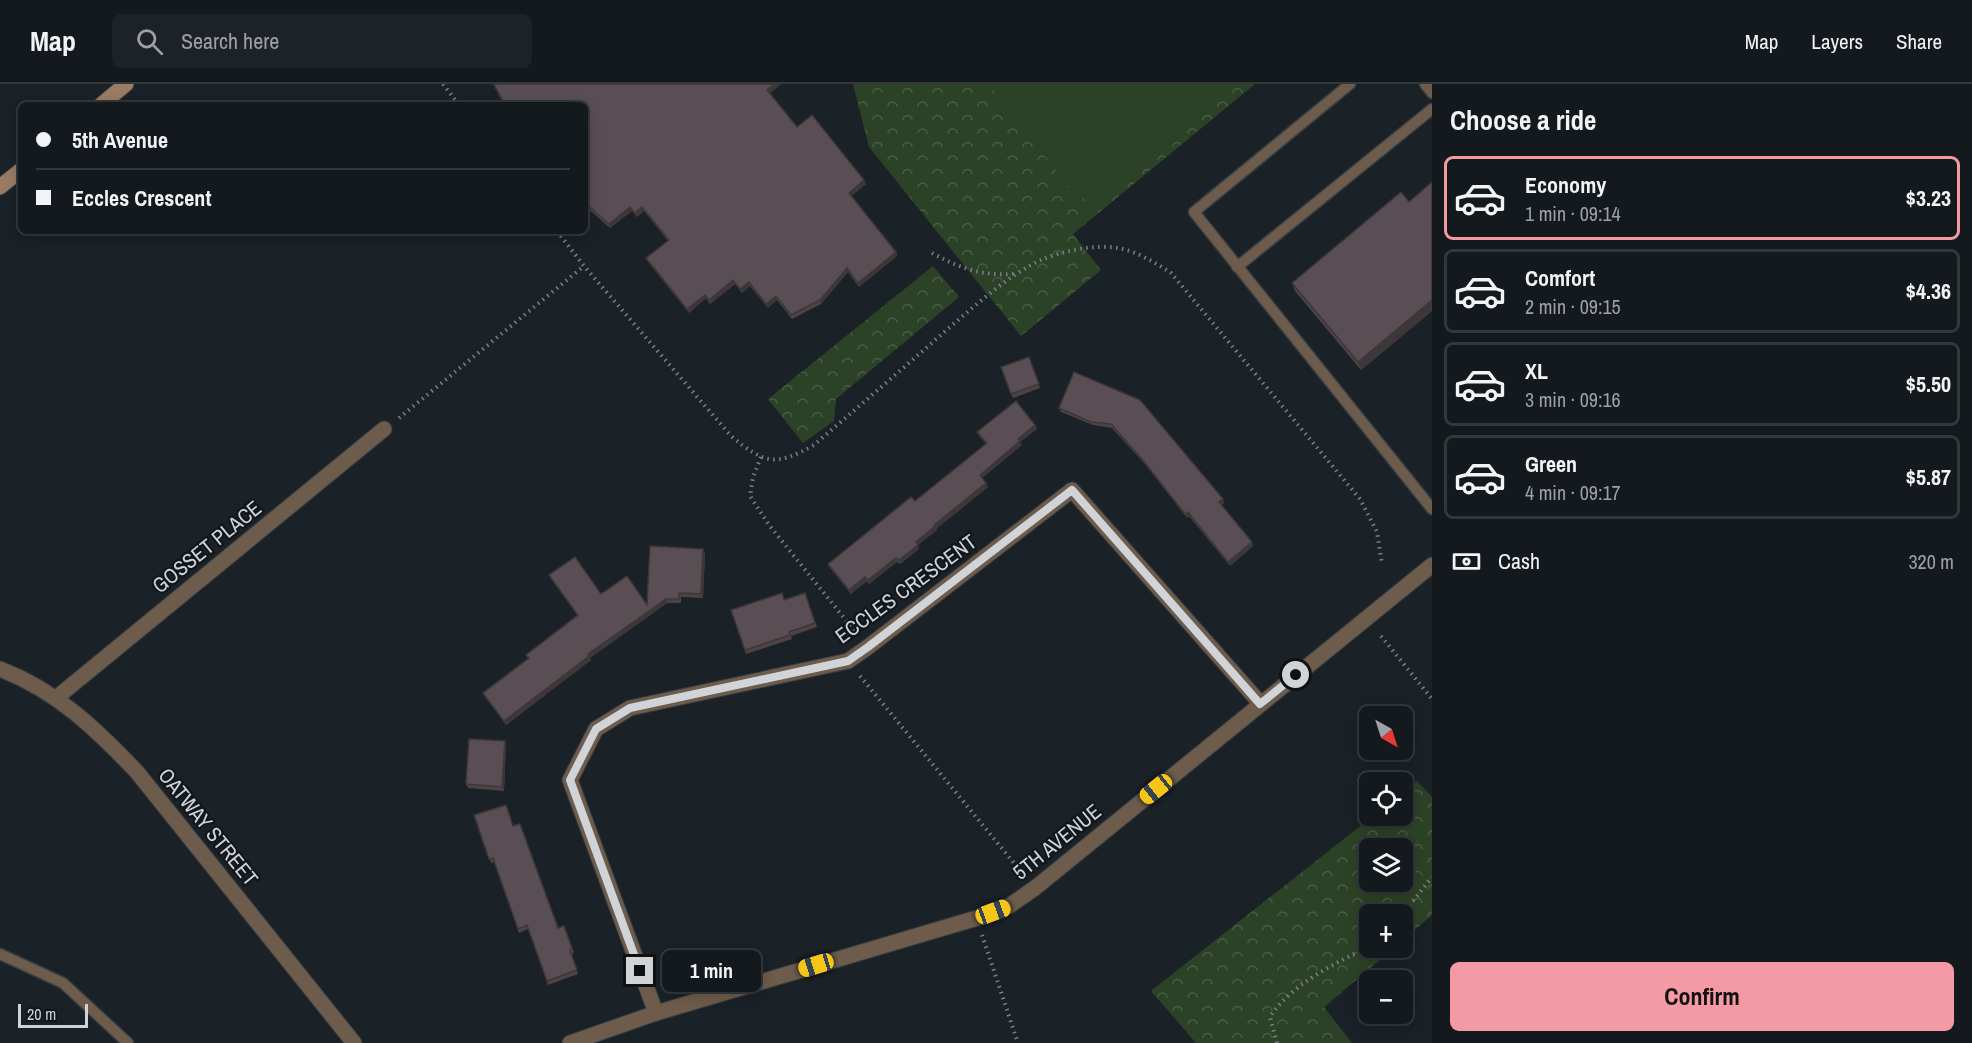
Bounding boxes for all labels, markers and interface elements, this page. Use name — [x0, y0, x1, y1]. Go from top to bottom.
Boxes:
search box — [112, 14, 532, 68]
text: Map — [30, 22, 76, 60]
icon: search — [133, 25, 166, 58]
text: Search here — [181, 26, 279, 56]
text: Map — [1745, 27, 1778, 56]
text: Layers — [1811, 27, 1863, 56]
text: Share — [1896, 27, 1942, 56]
text: Choose a ride — [1450, 102, 1596, 138]
text: 5th Avenue — [72, 125, 168, 155]
text: Economy — [1525, 170, 1606, 200]
icon: car — [1453, 171, 1507, 225]
text: Eccles Crescent — [72, 183, 211, 213]
text: $3.23 — [1906, 183, 1951, 213]
text: 1 min · 09:14 — [1525, 200, 1621, 227]
text: Comfort — [1525, 263, 1595, 293]
icon: car — [1453, 264, 1507, 318]
text: $4.36 — [1906, 276, 1951, 306]
text: 2 min · 09:15 — [1525, 293, 1621, 320]
text: XL — [1525, 356, 1548, 386]
icon: car — [1453, 357, 1507, 411]
text: $5.50 — [1906, 369, 1951, 399]
text: 3 min · 09:16 — [1525, 386, 1621, 413]
text: Green — [1525, 449, 1577, 479]
icon: car — [1453, 450, 1507, 504]
text: $5.87 — [1906, 462, 1951, 492]
text: 4 min · 09:17 — [1525, 479, 1621, 506]
street label: GOSSET PLACE — [146, 494, 267, 600]
street label: ECCLES CRESCENT — [829, 527, 983, 650]
icon: cash — [1450, 545, 1483, 578]
text: Cash — [1498, 546, 1540, 576]
text: 320 m — [1908, 548, 1954, 575]
route start — [1282, 661, 1309, 688]
north arrow — [1359, 706, 1413, 760]
map controls — [1359, 706, 1413, 1024]
street label: OATWAY STREET — [152, 762, 265, 892]
car — [1136, 771, 1176, 807]
button: locate — [1359, 772, 1413, 826]
street label: 5TH AVENUE — [1006, 797, 1107, 886]
button: layers — [1359, 838, 1413, 892]
car — [973, 897, 1013, 927]
button: + — [1359, 904, 1413, 958]
callout: 1 min — [661, 950, 760, 992]
car — [796, 951, 836, 979]
route end — [626, 957, 653, 984]
text: 1 min — [690, 957, 733, 984]
button: Confirm — [1450, 962, 1954, 1031]
button: − — [1359, 970, 1413, 1024]
scale bar — [18, 1001, 88, 1028]
text: 20 m — [27, 1003, 56, 1025]

